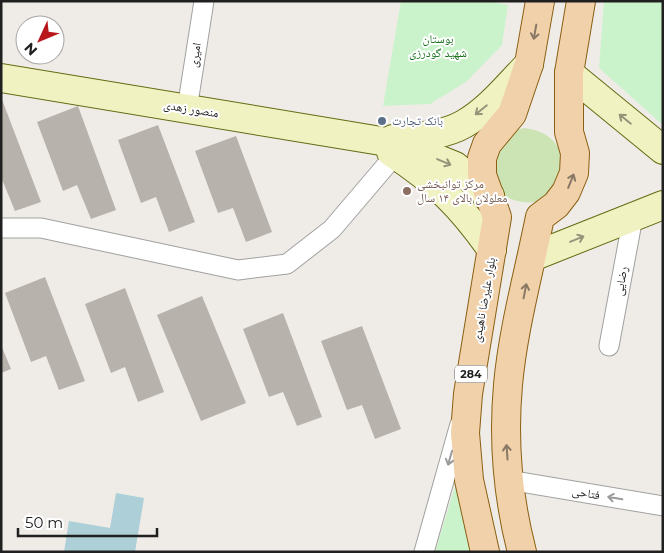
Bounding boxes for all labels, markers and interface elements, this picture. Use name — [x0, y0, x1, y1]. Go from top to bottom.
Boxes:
north arrow — [15, 15, 65, 65]
one-way arrow — [529, 24, 539, 40]
park label: بوستان شهید گودرزی — [409, 31, 467, 60]
text: N — [20, 39, 41, 59]
street label: امیری — [185, 41, 204, 68]
street label: منصور زهدی — [162, 97, 220, 120]
one-way arrow — [475, 104, 488, 115]
place label: بانک تجارت — [392, 113, 443, 128]
one-way arrow — [619, 114, 632, 125]
marker: بانک تجارت — [376, 115, 388, 127]
one-way arrow — [436, 158, 451, 167]
one-way arrow — [567, 173, 576, 188]
place label: مرکز توانبخشی معلولان بالای ۱۴ سال — [417, 176, 508, 205]
marker: مرکز توانبخشی معلولان بالای ۱۴ سال — [401, 185, 413, 197]
one-way arrow — [569, 234, 584, 243]
street label: بلوار علیرضا ناهیدی — [469, 256, 499, 344]
street label: رضایی — [611, 265, 631, 297]
one-way arrow — [521, 283, 530, 299]
road number: 284 — [455, 366, 487, 382]
one-way arrow — [503, 444, 512, 460]
one-way arrow — [445, 450, 455, 466]
street label: فتاحی — [571, 483, 601, 502]
one-way arrow — [607, 492, 623, 502]
scale bar — [18, 506, 156, 538]
text: 50 m — [25, 513, 63, 532]

